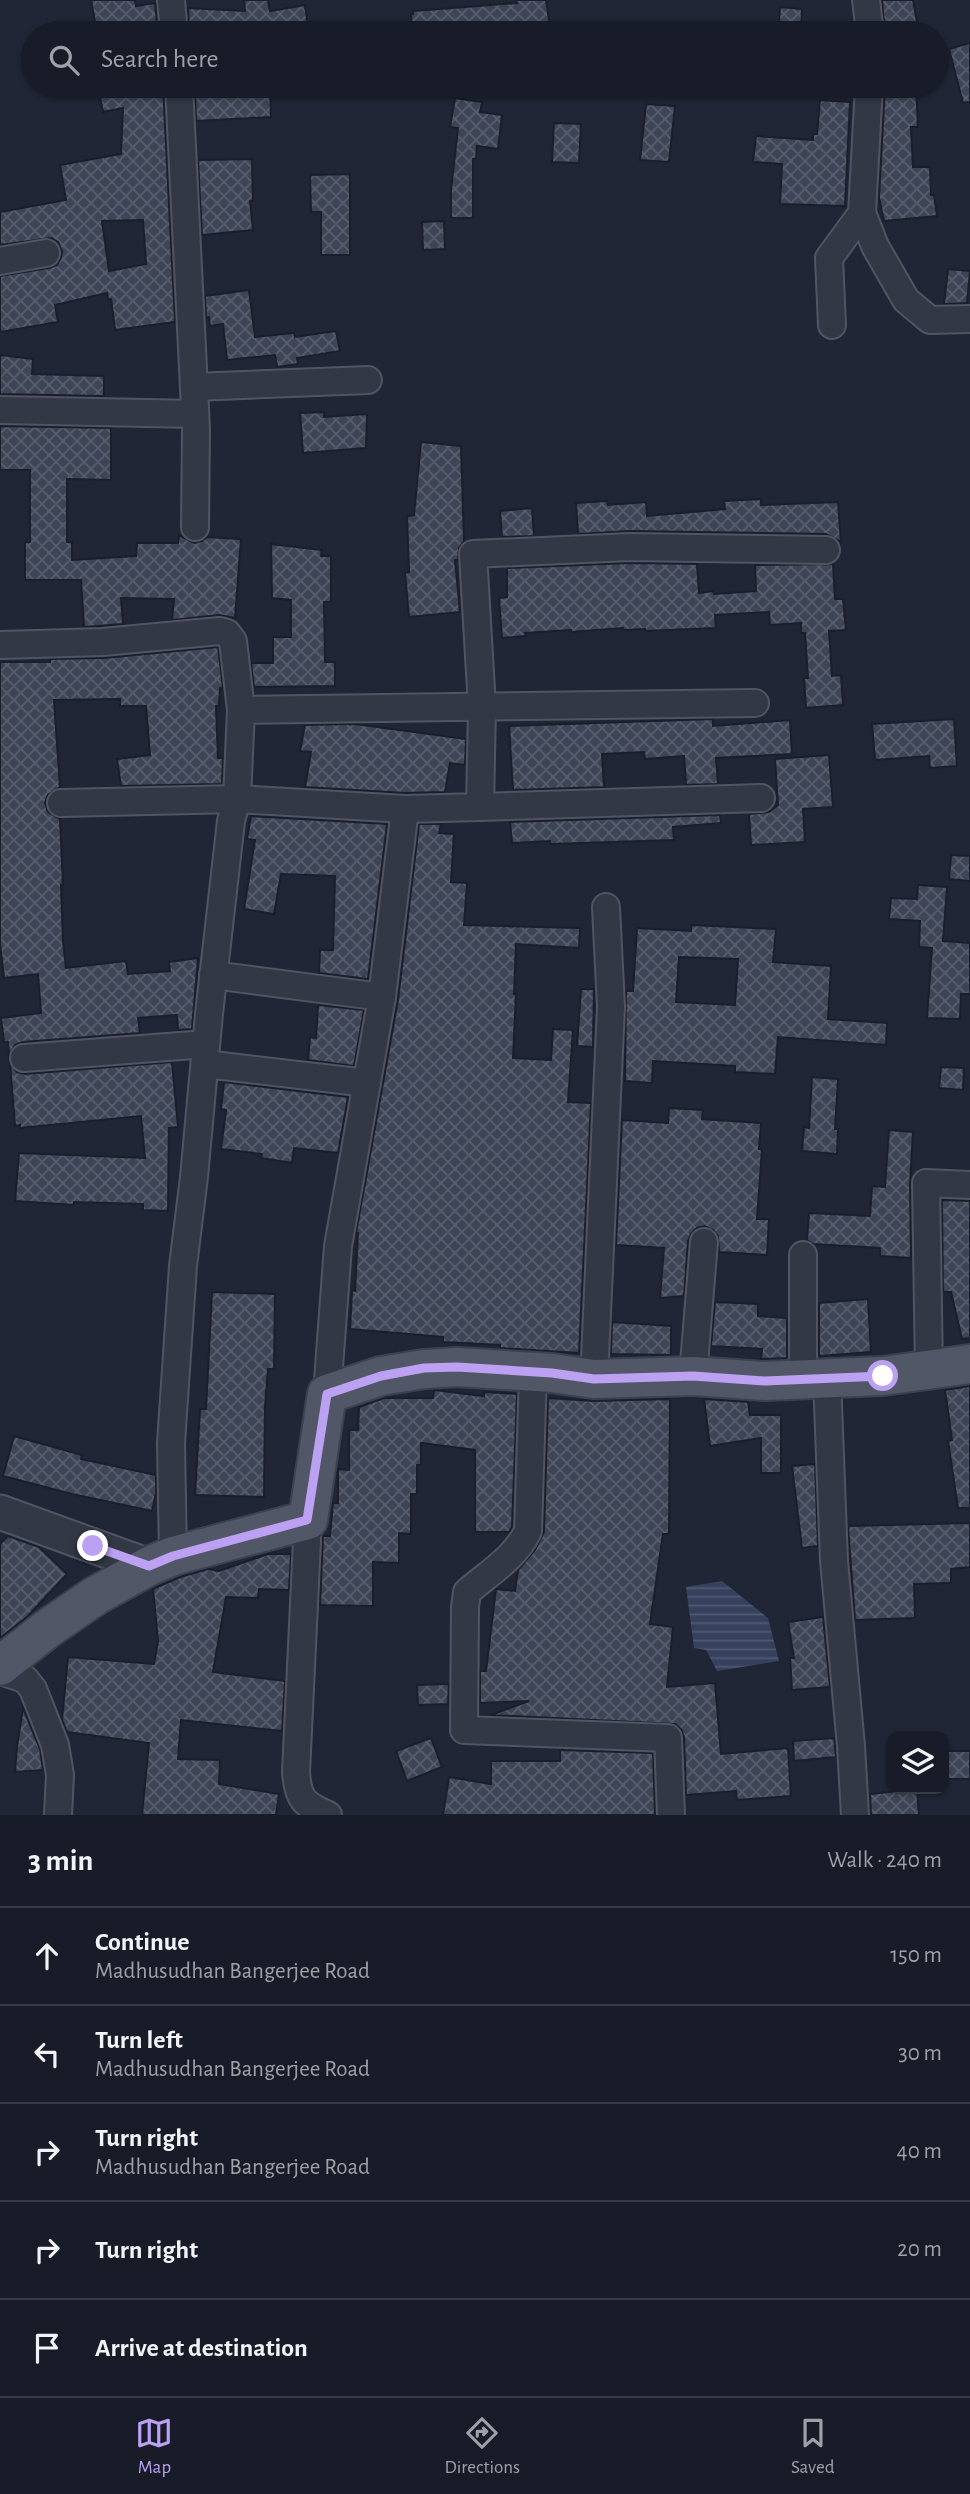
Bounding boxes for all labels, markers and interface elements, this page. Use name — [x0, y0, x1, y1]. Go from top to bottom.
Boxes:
search box — [21, 21, 949, 98]
icon: search — [45, 41, 83, 79]
text: Search here — [101, 46, 219, 72]
route start — [867, 1360, 898, 1391]
route end — [77, 1530, 108, 1561]
map controls — [886, 1731, 949, 1794]
button: layers — [886, 1731, 949, 1794]
text: 3 min — [28, 1846, 93, 1876]
text: Walk · 240 m — [827, 1849, 942, 1872]
text: Continue — [95, 1929, 190, 1955]
icon: ahead — [28, 1937, 66, 1975]
text: 150 m — [890, 1944, 942, 1967]
text: Madhusudhan Bangerjee Road — [95, 1960, 370, 1983]
text: Turn left — [95, 2027, 183, 2053]
icon: left — [28, 2035, 66, 2073]
text: 30 m — [898, 2042, 942, 2065]
text: Madhusudhan Bangerjee Road — [95, 2058, 370, 2081]
text: Turn right — [95, 2125, 198, 2151]
icon: right — [28, 2133, 66, 2171]
text: 40 m — [897, 2140, 942, 2163]
text: Madhusudhan Bangerjee Road — [95, 2156, 370, 2179]
icon: right — [28, 2231, 66, 2269]
text: Turn right — [95, 2237, 198, 2263]
text: 20 m — [897, 2238, 942, 2261]
icon: arrive — [28, 2329, 66, 2367]
text: Arrive at destination — [95, 2335, 308, 2361]
tab: Map — [135, 2414, 173, 2479]
tab: Directions — [444, 2414, 520, 2479]
tab: Saved — [791, 2414, 835, 2479]

